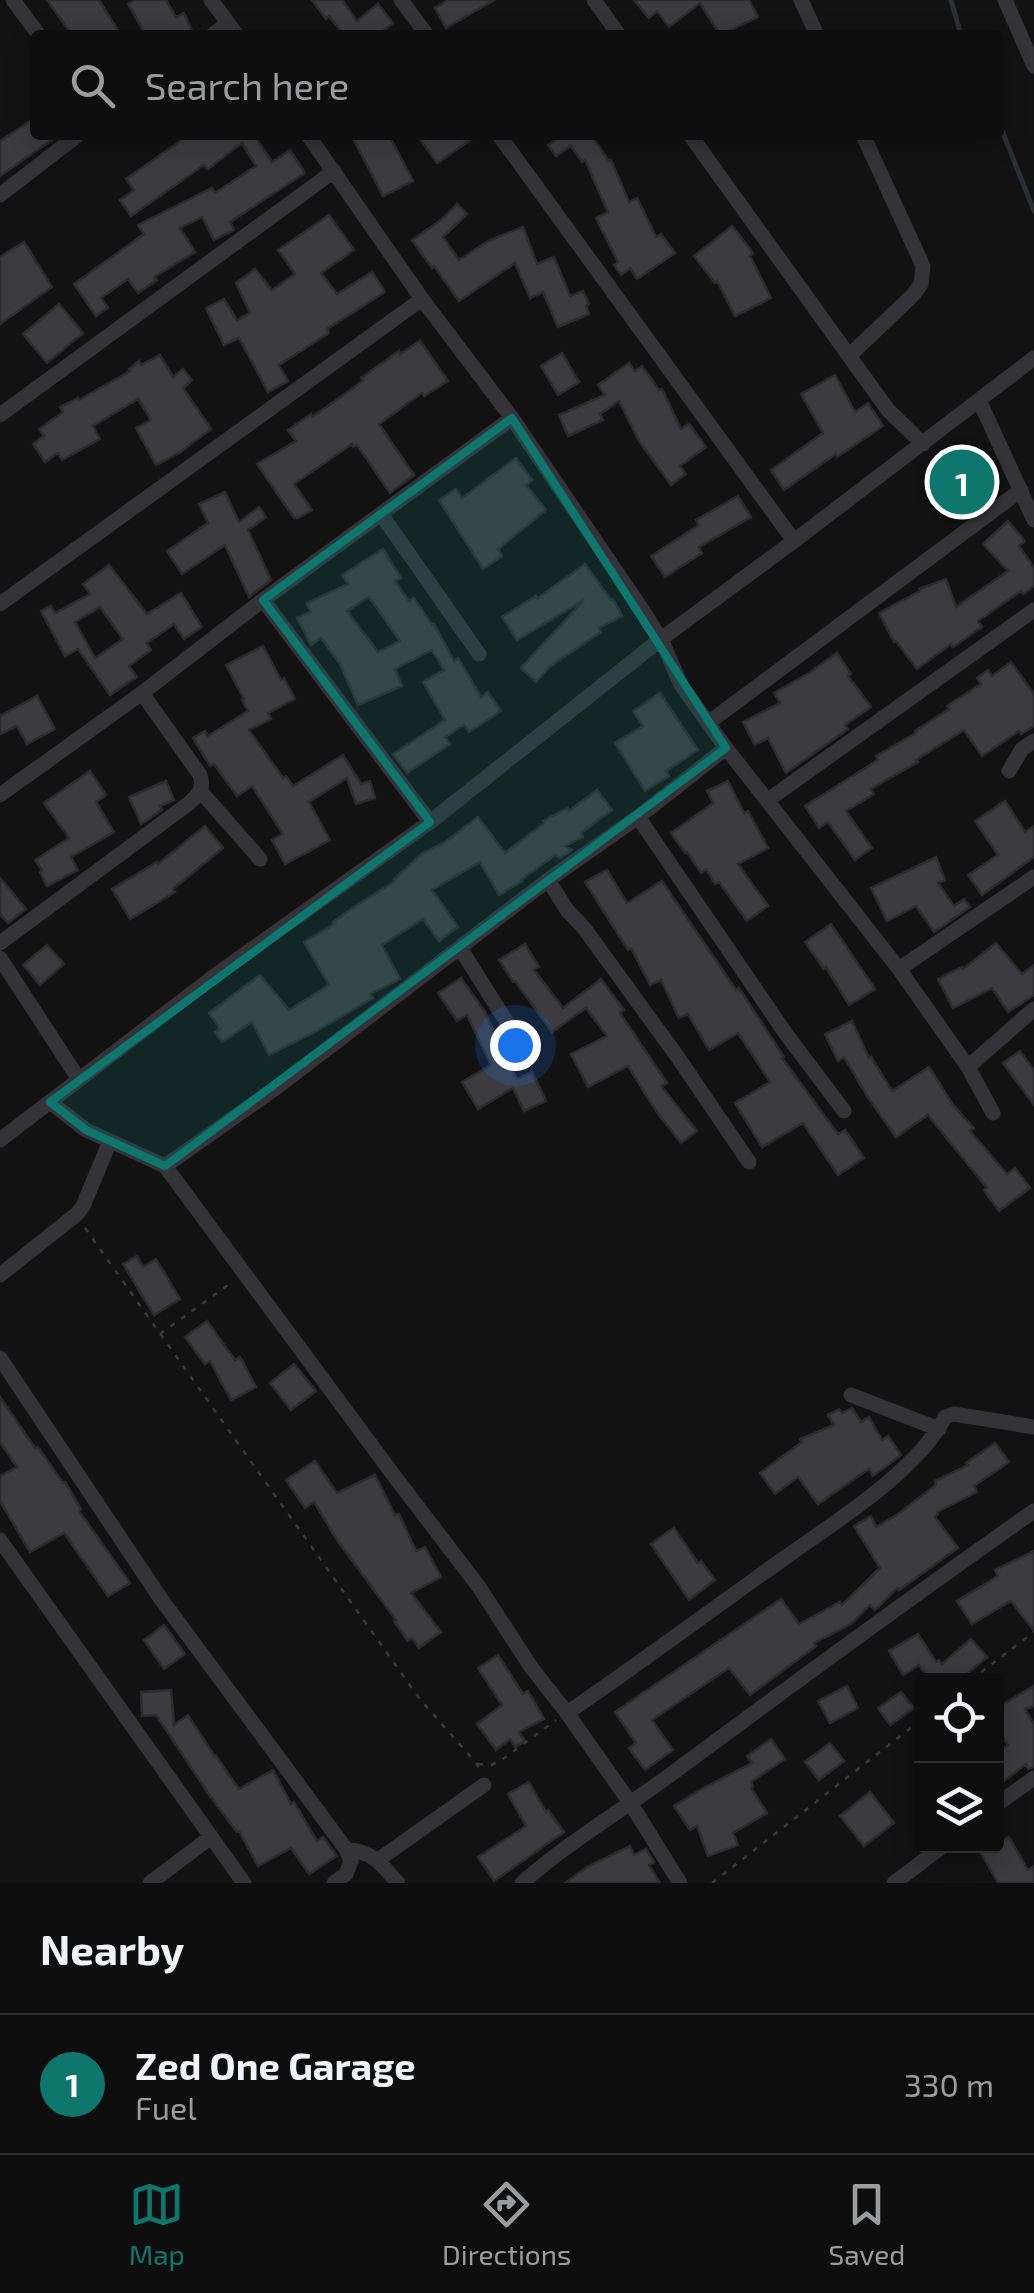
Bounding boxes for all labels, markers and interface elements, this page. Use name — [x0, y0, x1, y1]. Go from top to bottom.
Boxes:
search box — [30, 30, 1004, 140]
icon: search — [65, 58, 120, 113]
text: Search here — [145, 62, 349, 108]
pin: 1 — [930, 444, 994, 520]
your location — [490, 1020, 541, 1071]
map controls — [914, 1673, 1004, 1853]
button: locate — [914, 1673, 1004, 1763]
button: layers — [914, 1763, 1004, 1853]
text: Nearby — [40, 1923, 184, 1973]
text: Zed One Garage — [135, 2042, 416, 2088]
text: 1 — [66, 2065, 79, 2103]
text: 330 m — [904, 2065, 994, 2103]
text: Fuel — [135, 2088, 197, 2126]
tab: Map — [129, 2177, 185, 2271]
tab: Directions — [442, 2177, 571, 2271]
tab: Saved — [829, 2177, 905, 2271]

